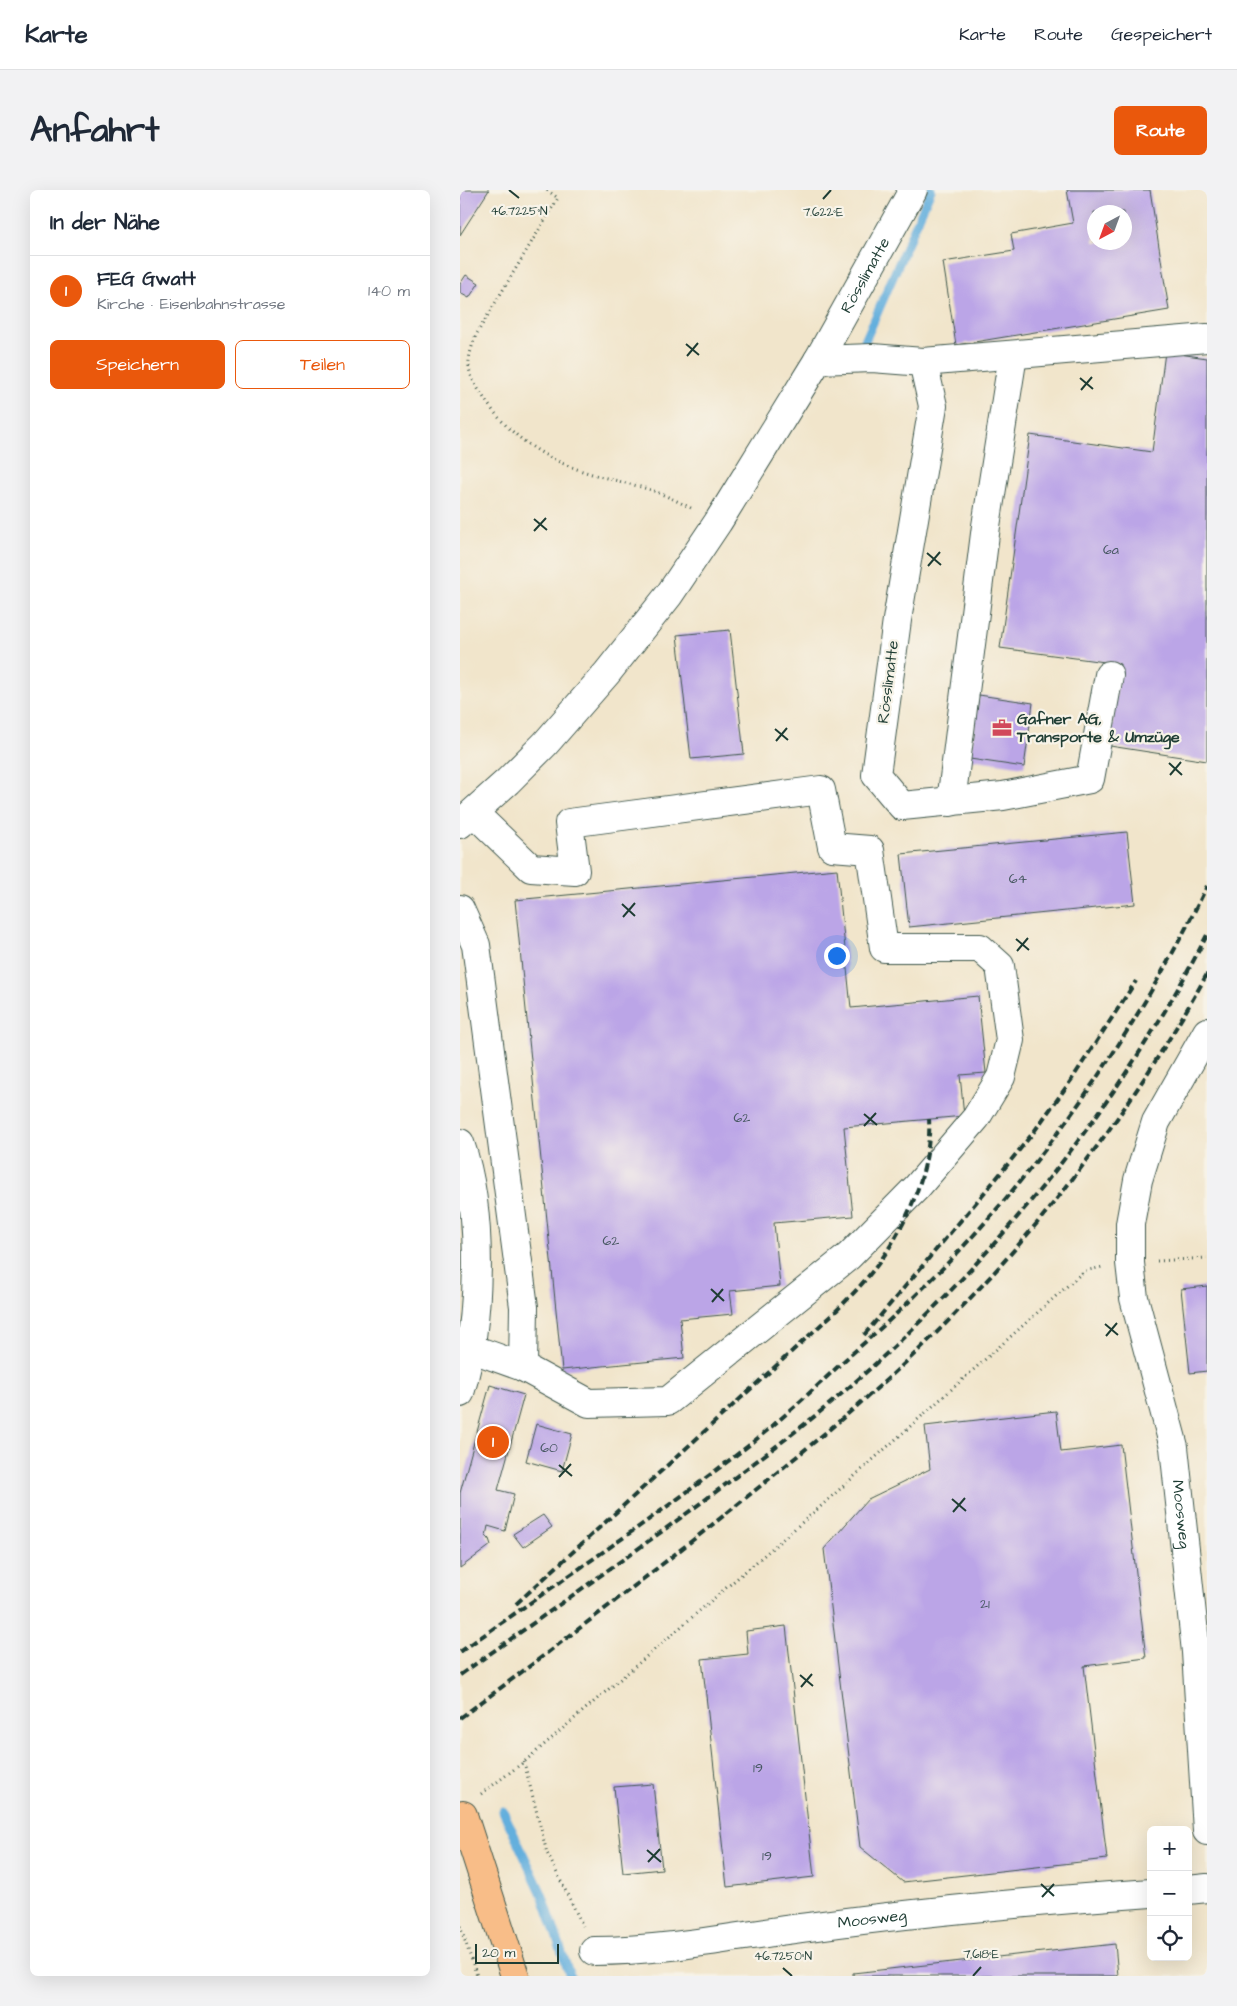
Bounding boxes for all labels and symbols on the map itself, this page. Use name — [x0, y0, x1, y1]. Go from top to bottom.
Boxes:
text: 46.7225°N — [490, 203, 548, 220]
text: 7.622°E — [803, 204, 843, 221]
north arrow — [1087, 205, 1132, 250]
street label: Rösslimatte — [835, 233, 895, 317]
house number: 6a — [1103, 540, 1119, 560]
street label: Rösslimatte — [872, 639, 904, 725]
place label: Gafner AG, Transporte & Umzüge — [1016, 708, 1180, 750]
office icon: Gafner AG, Transporte & Umzüge — [991, 717, 1013, 739]
house number: 64 — [1009, 869, 1028, 889]
your location — [824, 943, 850, 969]
house number: 62 — [734, 1108, 750, 1128]
house number: 62 — [603, 1231, 619, 1251]
pin: 1 — [477, 1423, 509, 1461]
house number: 60 — [540, 1438, 558, 1458]
street label: Moosweg — [1167, 1479, 1196, 1550]
house number: 21 — [980, 1594, 990, 1614]
house number: 19 — [753, 1758, 763, 1778]
house number: 19 — [762, 1846, 772, 1866]
street label: Moosweg — [836, 1904, 908, 1934]
scale bar — [475, 1941, 559, 1964]
text: 7.618°E — [963, 1946, 999, 1963]
text: 46.7250°N — [754, 1948, 812, 1965]

